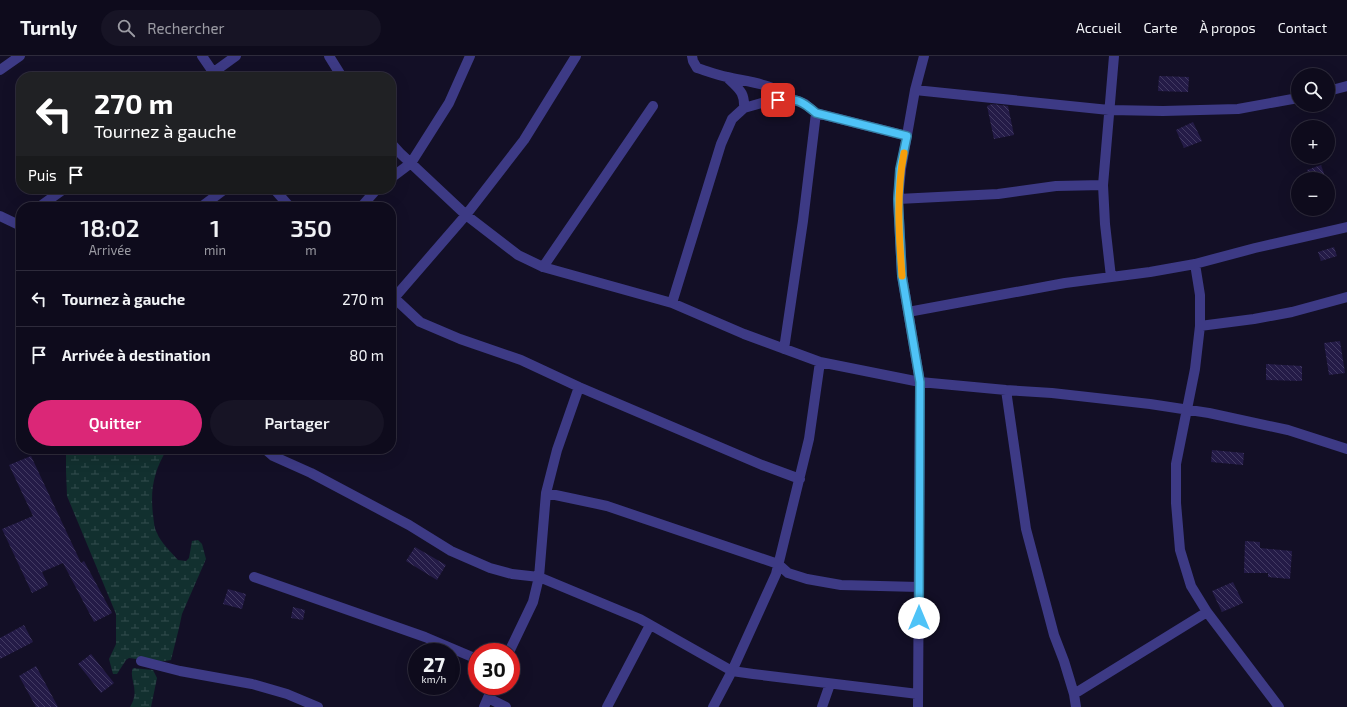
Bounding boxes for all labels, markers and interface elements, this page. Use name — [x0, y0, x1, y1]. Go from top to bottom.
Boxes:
search box — [101, 10, 381, 46]
text: Turnly — [20, 16, 77, 39]
icon: search — [115, 17, 137, 39]
text: Rechercher — [147, 19, 225, 37]
text: Accueil — [1076, 19, 1121, 36]
text: Carte — [1143, 19, 1178, 36]
text: À propos — [1200, 19, 1256, 36]
text: Contact — [1278, 19, 1327, 36]
map controls — [1291, 68, 1335, 216]
button: search — [1291, 68, 1335, 112]
pin — [761, 83, 795, 117]
text: 270 m — [94, 86, 173, 120]
icon: left — [28, 88, 80, 140]
icon: arrive — [767, 89, 789, 111]
text: Tournez à gauche — [94, 120, 236, 142]
button: + — [1291, 120, 1335, 164]
icon: arrive — [65, 164, 87, 186]
text: Puis — [28, 166, 57, 184]
button: − — [1291, 172, 1335, 216]
text: 18:02 — [80, 213, 140, 242]
text: 1 — [210, 213, 220, 242]
text: 350 — [290, 213, 332, 242]
text: Arrivée — [89, 242, 131, 258]
text: min — [204, 242, 226, 258]
text: m — [305, 242, 317, 258]
icon: left — [28, 288, 50, 310]
text: Tournez à gauche — [62, 290, 185, 308]
text: 270 m — [342, 290, 384, 308]
icon: arrive — [28, 344, 50, 366]
text: Arrivée à destination — [62, 346, 210, 364]
text: 80 m — [349, 346, 384, 364]
button: Quitter — [28, 400, 202, 446]
button: Partager — [210, 400, 384, 446]
position arrow — [898, 597, 940, 639]
speed limit sign: 30 — [468, 643, 520, 695]
text: 27 — [423, 652, 445, 676]
text: km/h — [422, 673, 446, 685]

